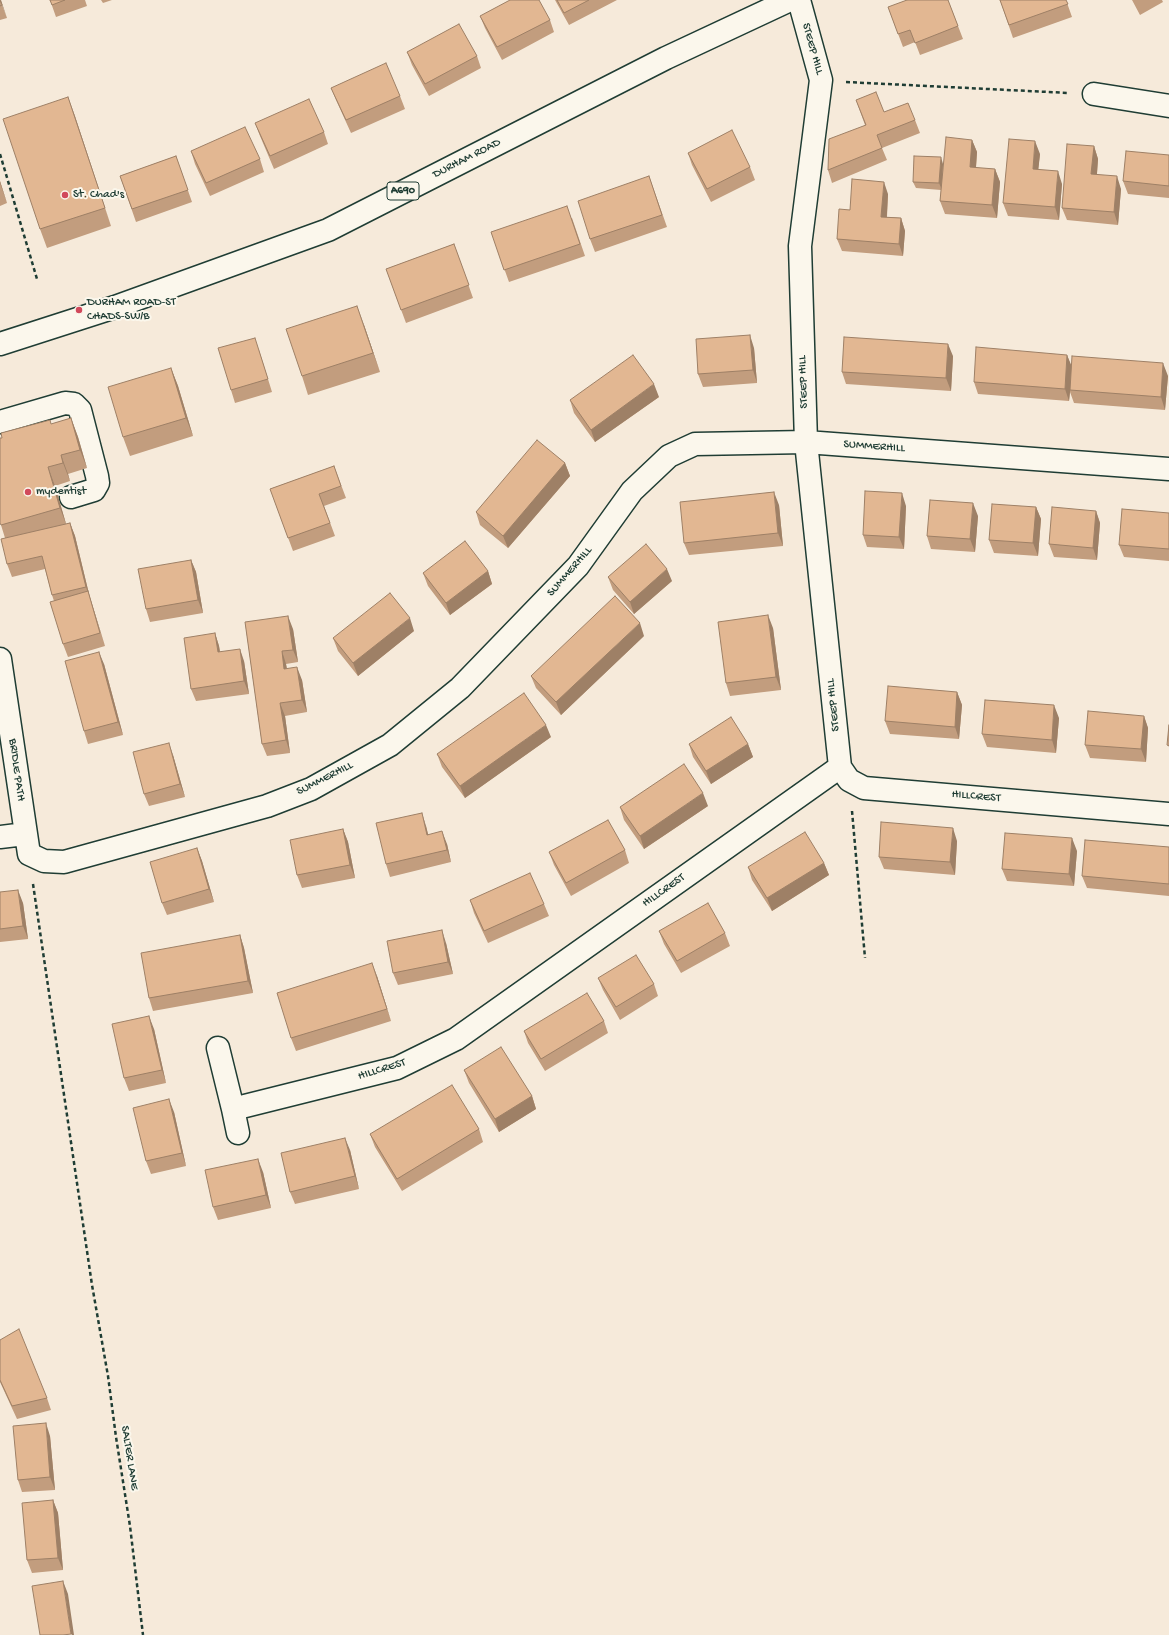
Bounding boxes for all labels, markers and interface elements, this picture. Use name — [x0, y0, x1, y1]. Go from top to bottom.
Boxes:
street label: STEEP HILL — [798, 21, 826, 77]
street label: DURHAM ROAD — [431, 136, 503, 182]
road number: A690 — [387, 182, 419, 200]
place label: St. Chad's — [73, 188, 124, 202]
marker: St. Chad's — [60, 190, 70, 200]
place label: DURHAM ROAD-ST CHADS-SW/B — [87, 296, 175, 324]
marker: DURHAM ROAD-ST CHADS-SW/B — [74, 305, 84, 315]
street label: STEEP HILL — [796, 355, 812, 409]
street label: SUMMERHILL — [843, 438, 905, 456]
place label: mydentist — [36, 485, 86, 499]
marker: mydentist — [23, 487, 33, 497]
street label: SUMMERHILL — [544, 544, 596, 600]
street label: STEEP HILL — [824, 678, 844, 732]
street label: BRIDLE PATH — [4, 738, 28, 802]
street label: SUMMERHILL — [294, 759, 356, 799]
street label: HILLCREST — [951, 788, 1001, 806]
street label: HILLCREST — [640, 871, 688, 911]
street label: HILLCREST — [356, 1056, 408, 1084]
street label: SALTER LANE — [117, 1425, 141, 1491]

